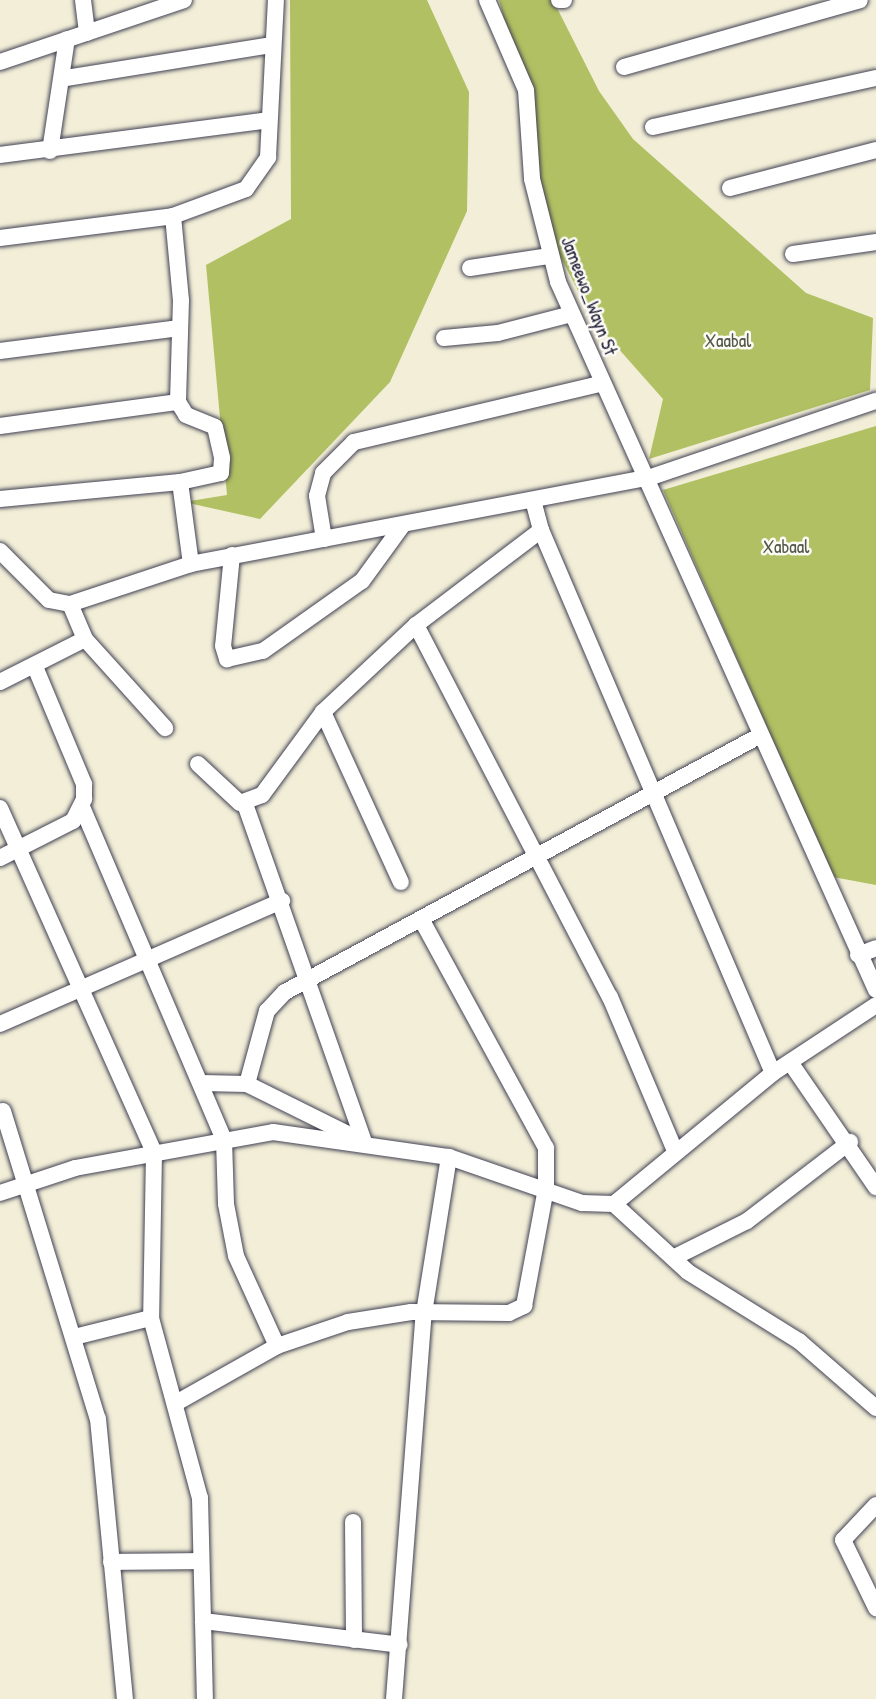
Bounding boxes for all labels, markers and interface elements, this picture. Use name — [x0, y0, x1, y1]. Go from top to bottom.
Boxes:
street label: Jameewo_Wayn St — [556, 233, 622, 359]
park label: Xaabal — [705, 330, 751, 352]
park label: Xabaal — [763, 536, 809, 558]

